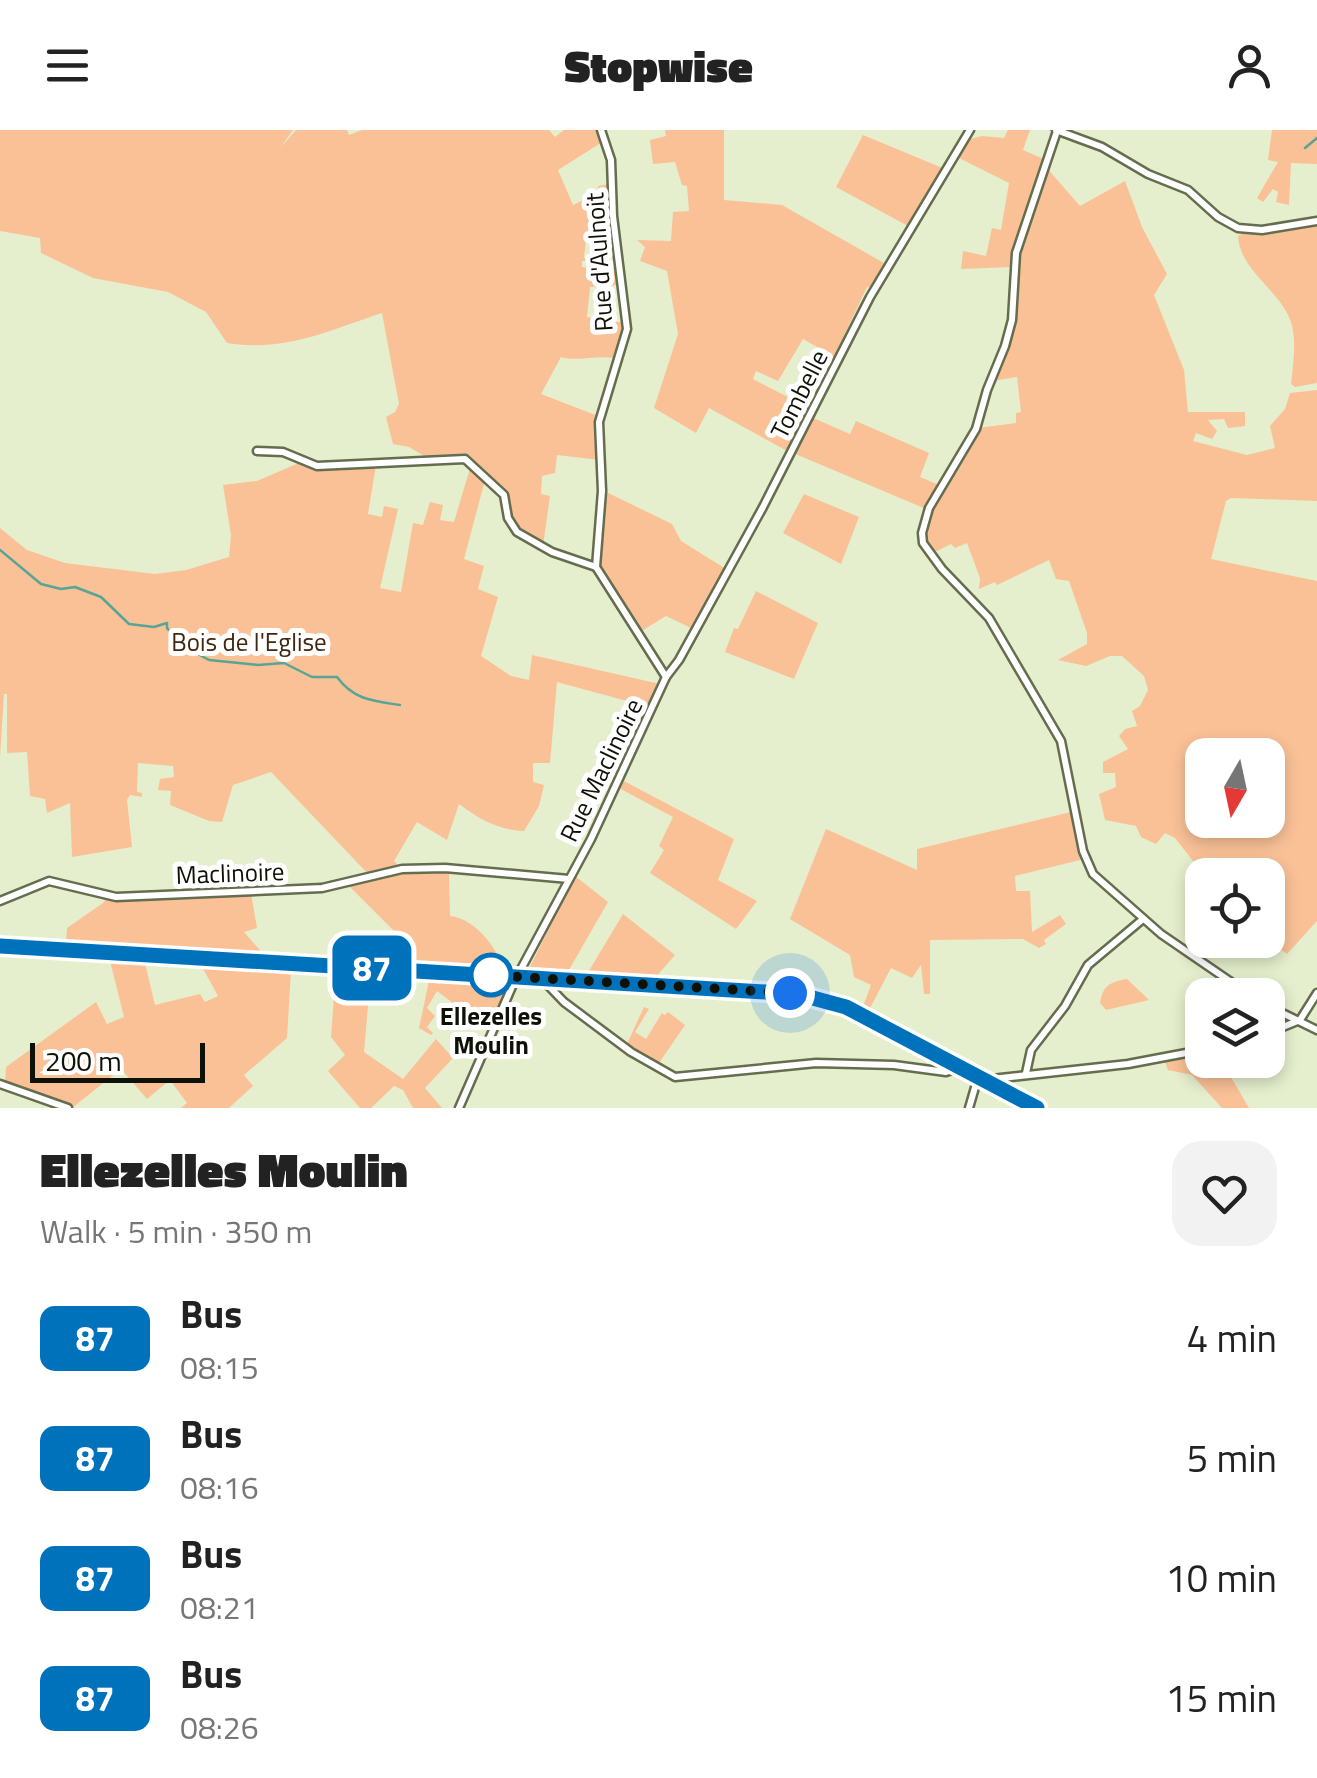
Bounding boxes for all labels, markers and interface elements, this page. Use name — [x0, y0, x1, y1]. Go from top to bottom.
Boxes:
text: Stopwise — [564, 31, 753, 99]
icon: menu — [40, 38, 95, 93]
icon: person — [1222, 38, 1277, 93]
street label: Rue d'Aulnoit — [575, 191, 623, 333]
street label: Tombelle — [761, 343, 837, 445]
park label: Bois de l'Eglise — [171, 623, 327, 661]
street label: Rue Maclinoire — [550, 692, 652, 848]
north arrow — [1185, 738, 1285, 838]
map controls — [1185, 738, 1285, 1078]
street label: Maclinoire — [175, 852, 285, 894]
button: locate — [1185, 858, 1285, 958]
line badge: 87 — [327, 936, 417, 1000]
text: 87 — [352, 941, 392, 995]
marker: Ellezelles Moulin — [470, 954, 512, 996]
your location — [765, 968, 815, 1018]
button: layers — [1185, 978, 1285, 1078]
place label: Ellezelles Moulin — [440, 997, 542, 1064]
scale bar — [30, 1038, 205, 1083]
text: 200 m — [45, 1039, 122, 1082]
text: Ellezelles Moulin — [40, 1133, 408, 1206]
button: heart — [1172, 1141, 1277, 1246]
text: Walk · 5 min · 350 m — [40, 1207, 312, 1255]
text: Bus — [180, 1285, 242, 1343]
text: 4 min — [1187, 1309, 1277, 1367]
text: 87 — [75, 1311, 115, 1365]
text: 08:15 — [180, 1343, 259, 1391]
text: Bus — [180, 1405, 242, 1463]
text: 5 min — [1187, 1429, 1277, 1487]
text: 87 — [75, 1431, 115, 1485]
text: 08:16 — [180, 1463, 259, 1511]
text: Bus — [180, 1525, 242, 1583]
text: 10 min — [1166, 1549, 1277, 1607]
text: 87 — [75, 1551, 115, 1605]
text: 08:21 — [180, 1583, 259, 1631]
text: Bus — [180, 1645, 242, 1703]
text: 15 min — [1166, 1669, 1277, 1727]
text: 87 — [75, 1671, 115, 1725]
text: 08:26 — [180, 1703, 259, 1751]

